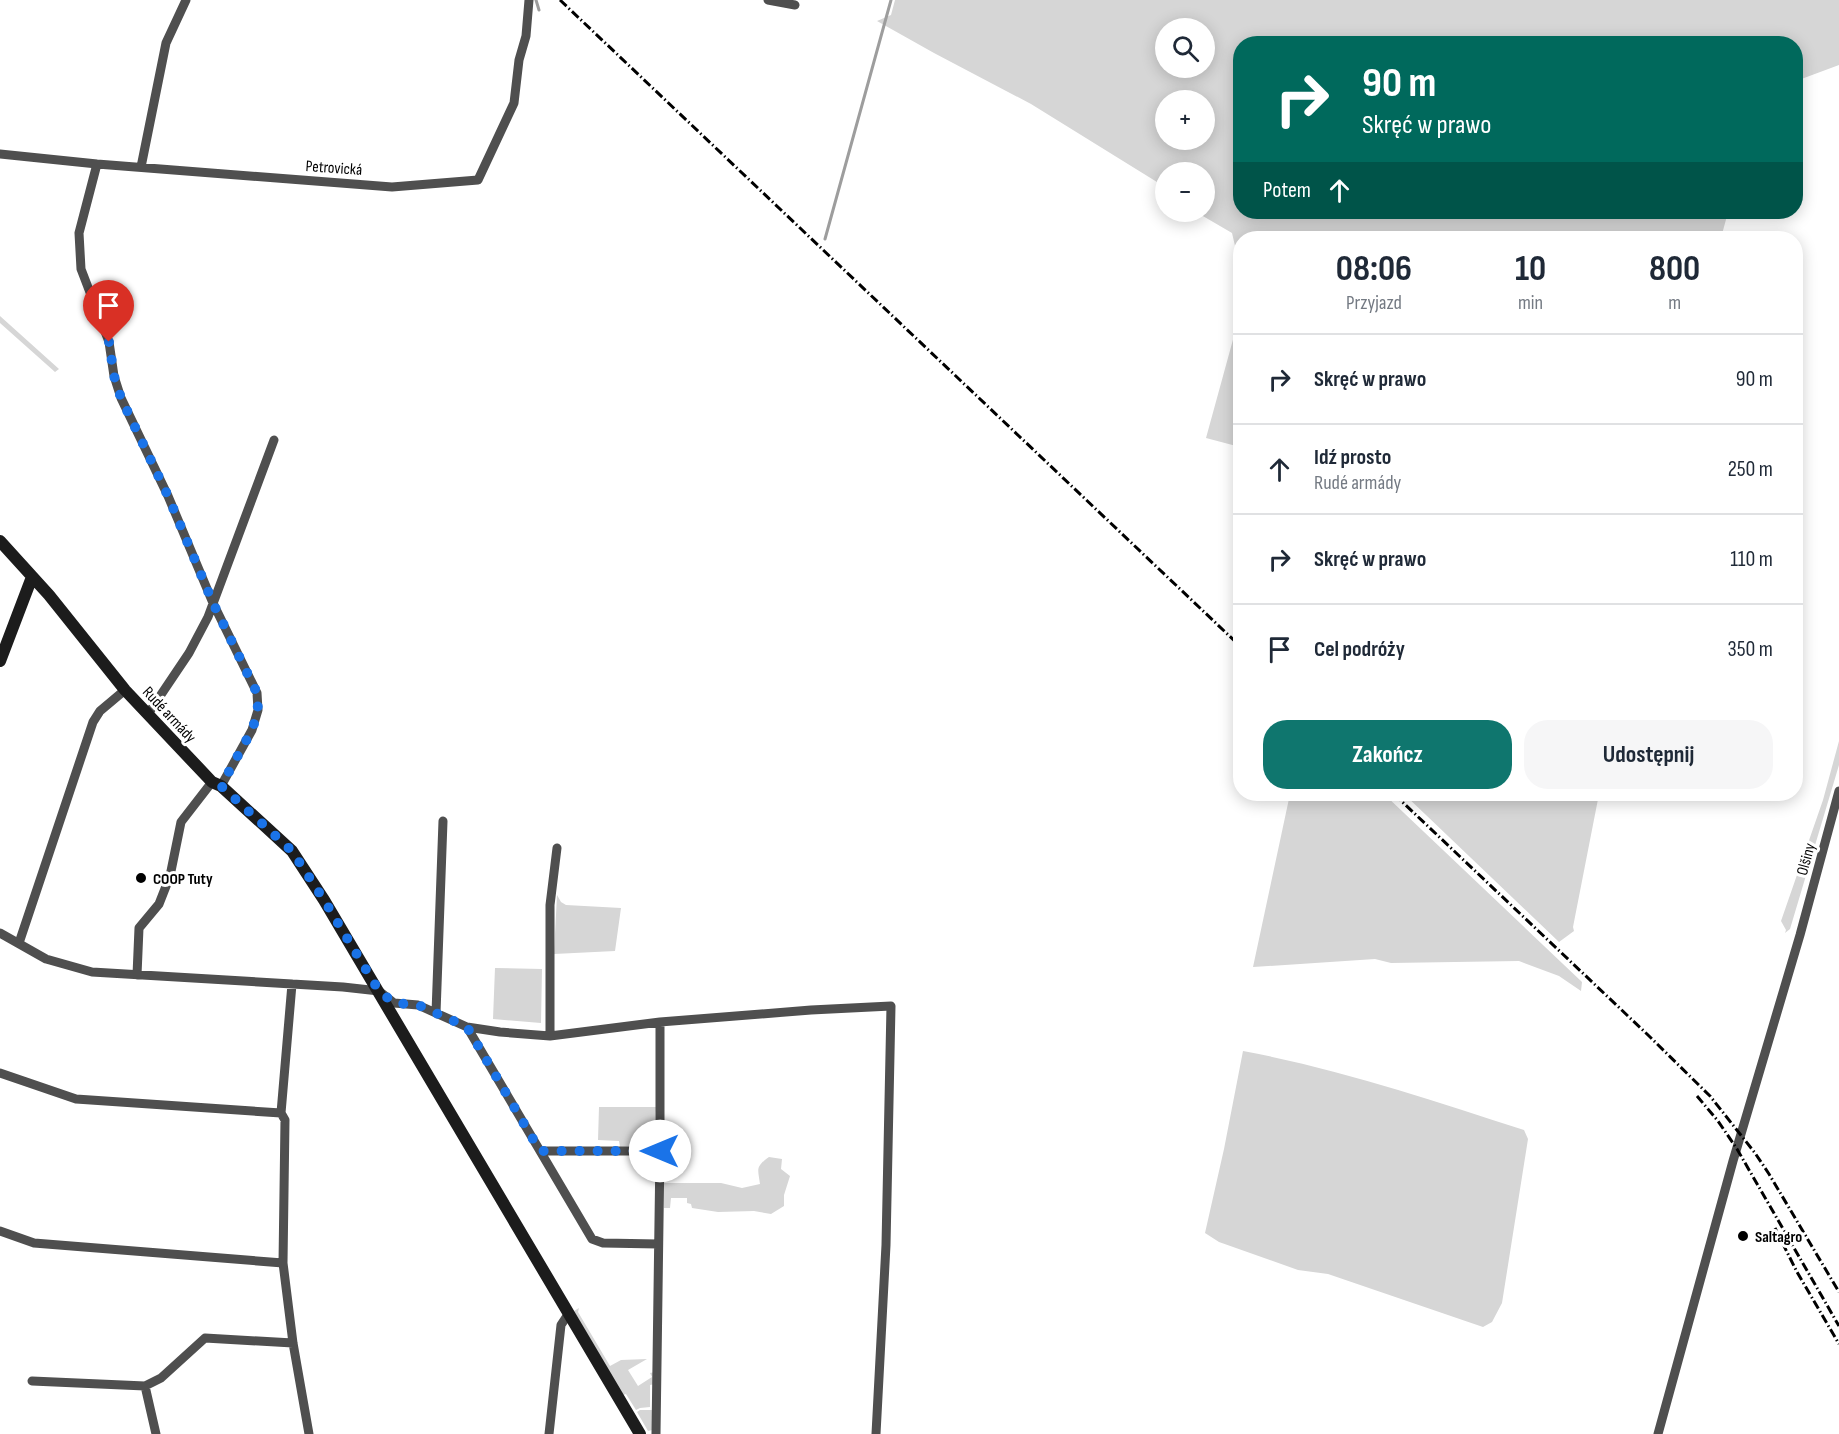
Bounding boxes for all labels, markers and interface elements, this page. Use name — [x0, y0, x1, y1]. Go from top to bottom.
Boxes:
map controls — [1155, 18, 1215, 222]
button: search — [1155, 18, 1215, 78]
text: 90 m — [1362, 58, 1436, 109]
icon: right — [1263, 60, 1341, 138]
button: + — [1155, 90, 1215, 150]
text: Skręć w prawo — [1362, 109, 1492, 141]
street label: Petrovická — [305, 157, 363, 180]
button: − — [1155, 162, 1215, 222]
icon: ahead — [1323, 174, 1356, 207]
text: Potem — [1263, 177, 1311, 204]
text: 08:06 — [1336, 248, 1412, 291]
text: 10 — [1515, 248, 1546, 291]
text: 800 — [1649, 248, 1700, 291]
pin — [83, 280, 134, 342]
icon: arrive — [92, 289, 125, 322]
text: Przyjazd — [1346, 291, 1402, 315]
text: min — [1518, 291, 1543, 315]
text: m — [1668, 291, 1681, 315]
icon: right — [1263, 363, 1296, 396]
text: Skręć w prawo — [1314, 366, 1426, 393]
text: 90 m — [1736, 366, 1773, 393]
text: Idź prosto — [1314, 444, 1391, 471]
icon: ahead — [1263, 453, 1296, 486]
text: 250 m — [1728, 456, 1773, 483]
text: Rudé armády — [1314, 471, 1401, 495]
icon: right — [1263, 543, 1296, 576]
text: Skręć w prawo — [1314, 546, 1426, 573]
text: 110 m — [1730, 546, 1773, 573]
icon: arrive — [1263, 633, 1296, 666]
text: Cel podróży — [1314, 636, 1405, 663]
text: 350 m — [1728, 636, 1773, 663]
street label: Rudé armády — [138, 683, 200, 747]
button: Zakończ — [1263, 720, 1512, 789]
button: Udostępnij — [1524, 720, 1773, 789]
street label: Olšiny — [1793, 841, 1820, 878]
place label: COOP Tuty — [153, 870, 213, 889]
marker: COOP Tuty — [134, 871, 148, 885]
position arrow — [628, 1119, 692, 1183]
place label: Saltagro — [1755, 1228, 1802, 1247]
marker: Saltagro — [1736, 1229, 1750, 1243]

